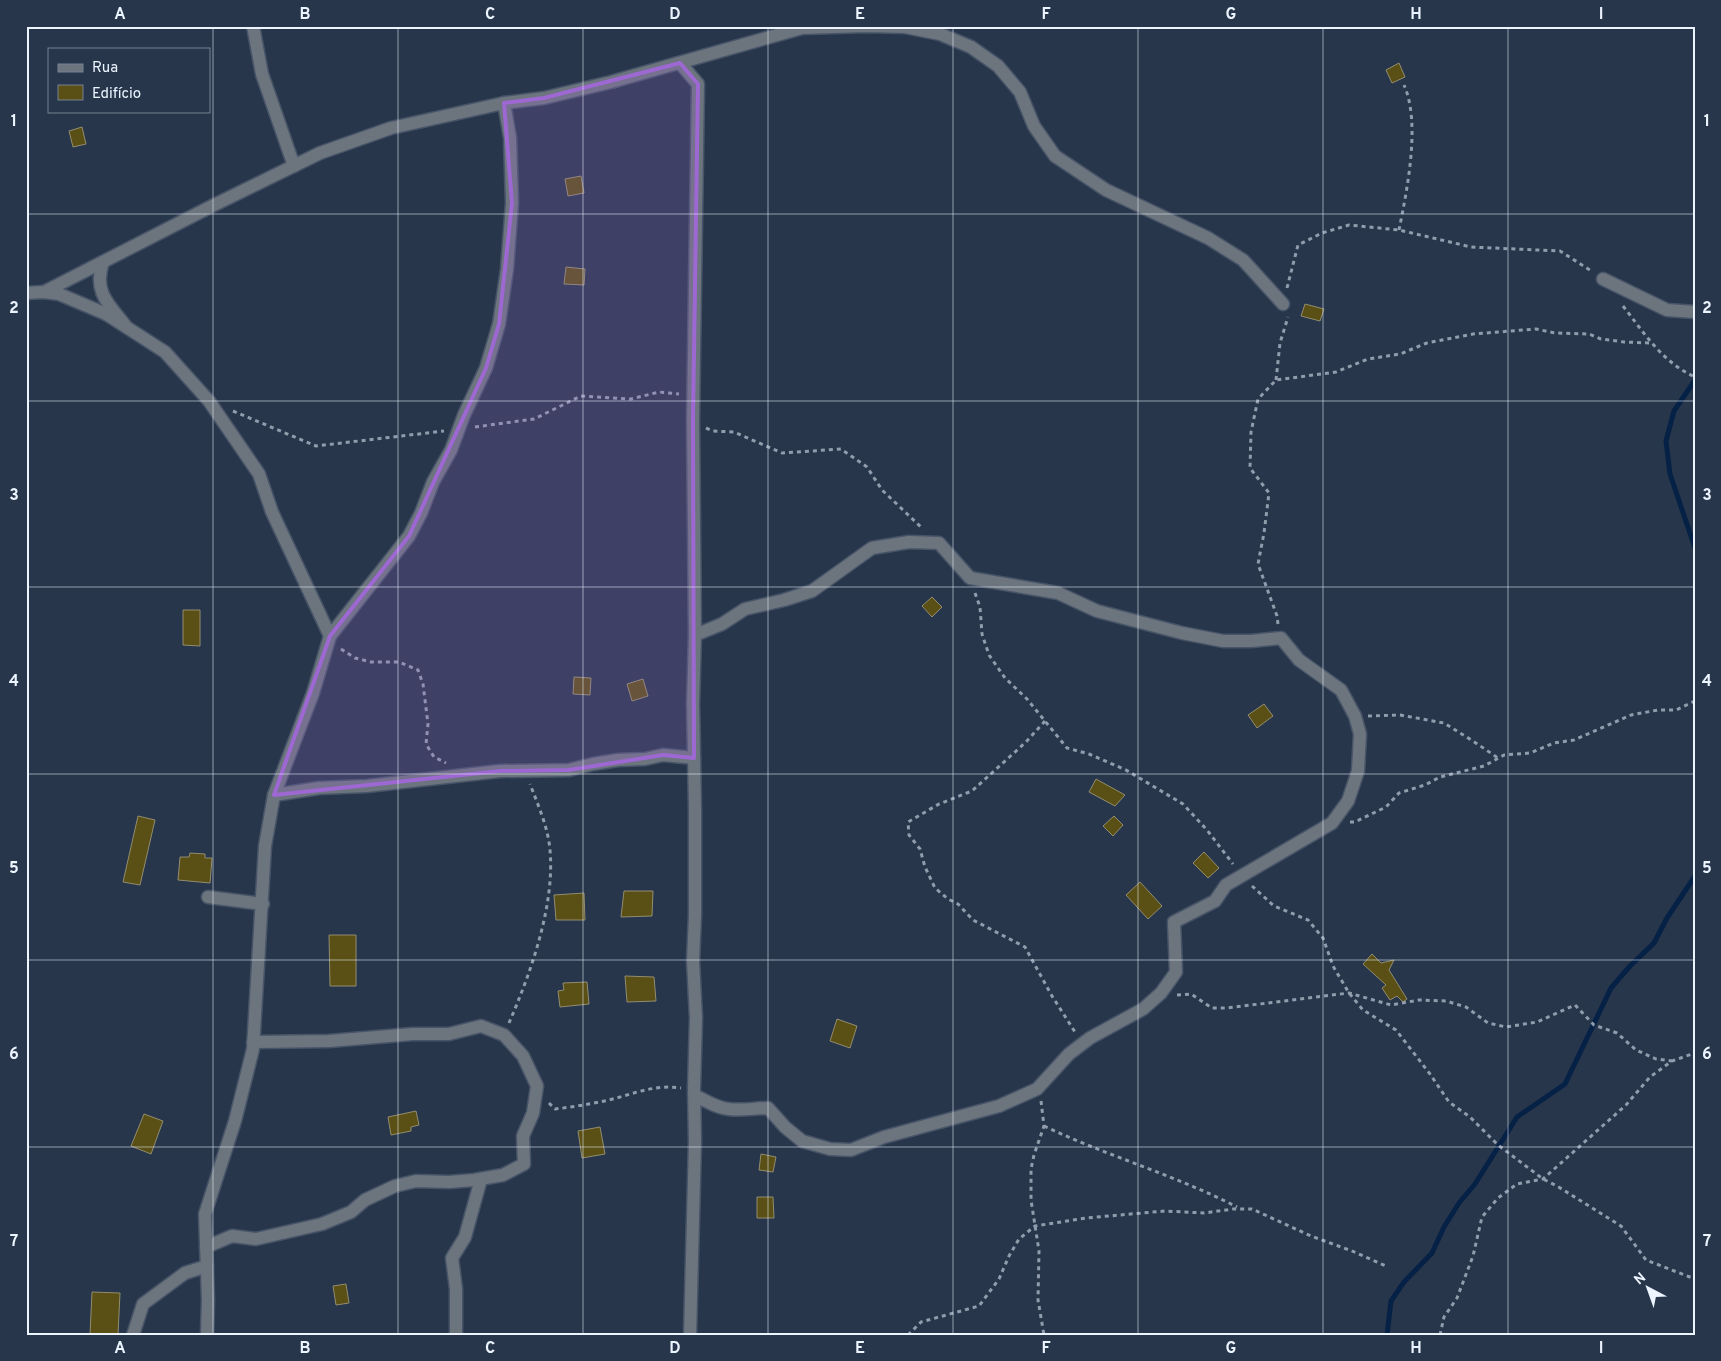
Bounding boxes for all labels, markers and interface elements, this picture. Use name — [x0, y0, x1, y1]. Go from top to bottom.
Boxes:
text: A — [114, 5, 126, 25]
text: B — [299, 5, 311, 25]
text: C — [485, 5, 495, 25]
text: D — [669, 5, 681, 25]
text: E — [855, 5, 865, 25]
text: F — [1041, 5, 1051, 25]
text: G — [1226, 5, 1236, 25]
text: H — [1410, 5, 1422, 25]
text: I — [1599, 5, 1603, 25]
legend — [48, 48, 210, 112]
text: Rua — [92, 59, 118, 78]
text: Edifício — [92, 85, 141, 104]
text: 1 — [11, 112, 17, 132]
text: 1 — [1704, 112, 1710, 132]
text: 2 — [9, 299, 19, 319]
text: 2 — [1702, 299, 1712, 319]
text: 3 — [9, 486, 19, 506]
text: 3 — [1702, 486, 1712, 506]
text: 4 — [9, 672, 19, 692]
text: 4 — [1702, 672, 1712, 692]
text: 5 — [9, 859, 19, 879]
text: 5 — [1702, 859, 1712, 879]
text: 6 — [9, 1045, 19, 1065]
text: 6 — [1702, 1045, 1712, 1065]
text: 7 — [10, 1232, 18, 1252]
text: 7 — [1703, 1232, 1711, 1252]
north arrow — [1624, 1264, 1674, 1314]
text: N — [1631, 1270, 1650, 1289]
text: A — [114, 1339, 126, 1359]
text: B — [299, 1339, 311, 1359]
text: C — [485, 1339, 495, 1359]
text: D — [669, 1339, 681, 1359]
text: E — [855, 1339, 865, 1359]
text: F — [1041, 1339, 1051, 1359]
text: G — [1226, 1339, 1236, 1359]
text: H — [1410, 1339, 1422, 1359]
text: I — [1599, 1339, 1603, 1359]

